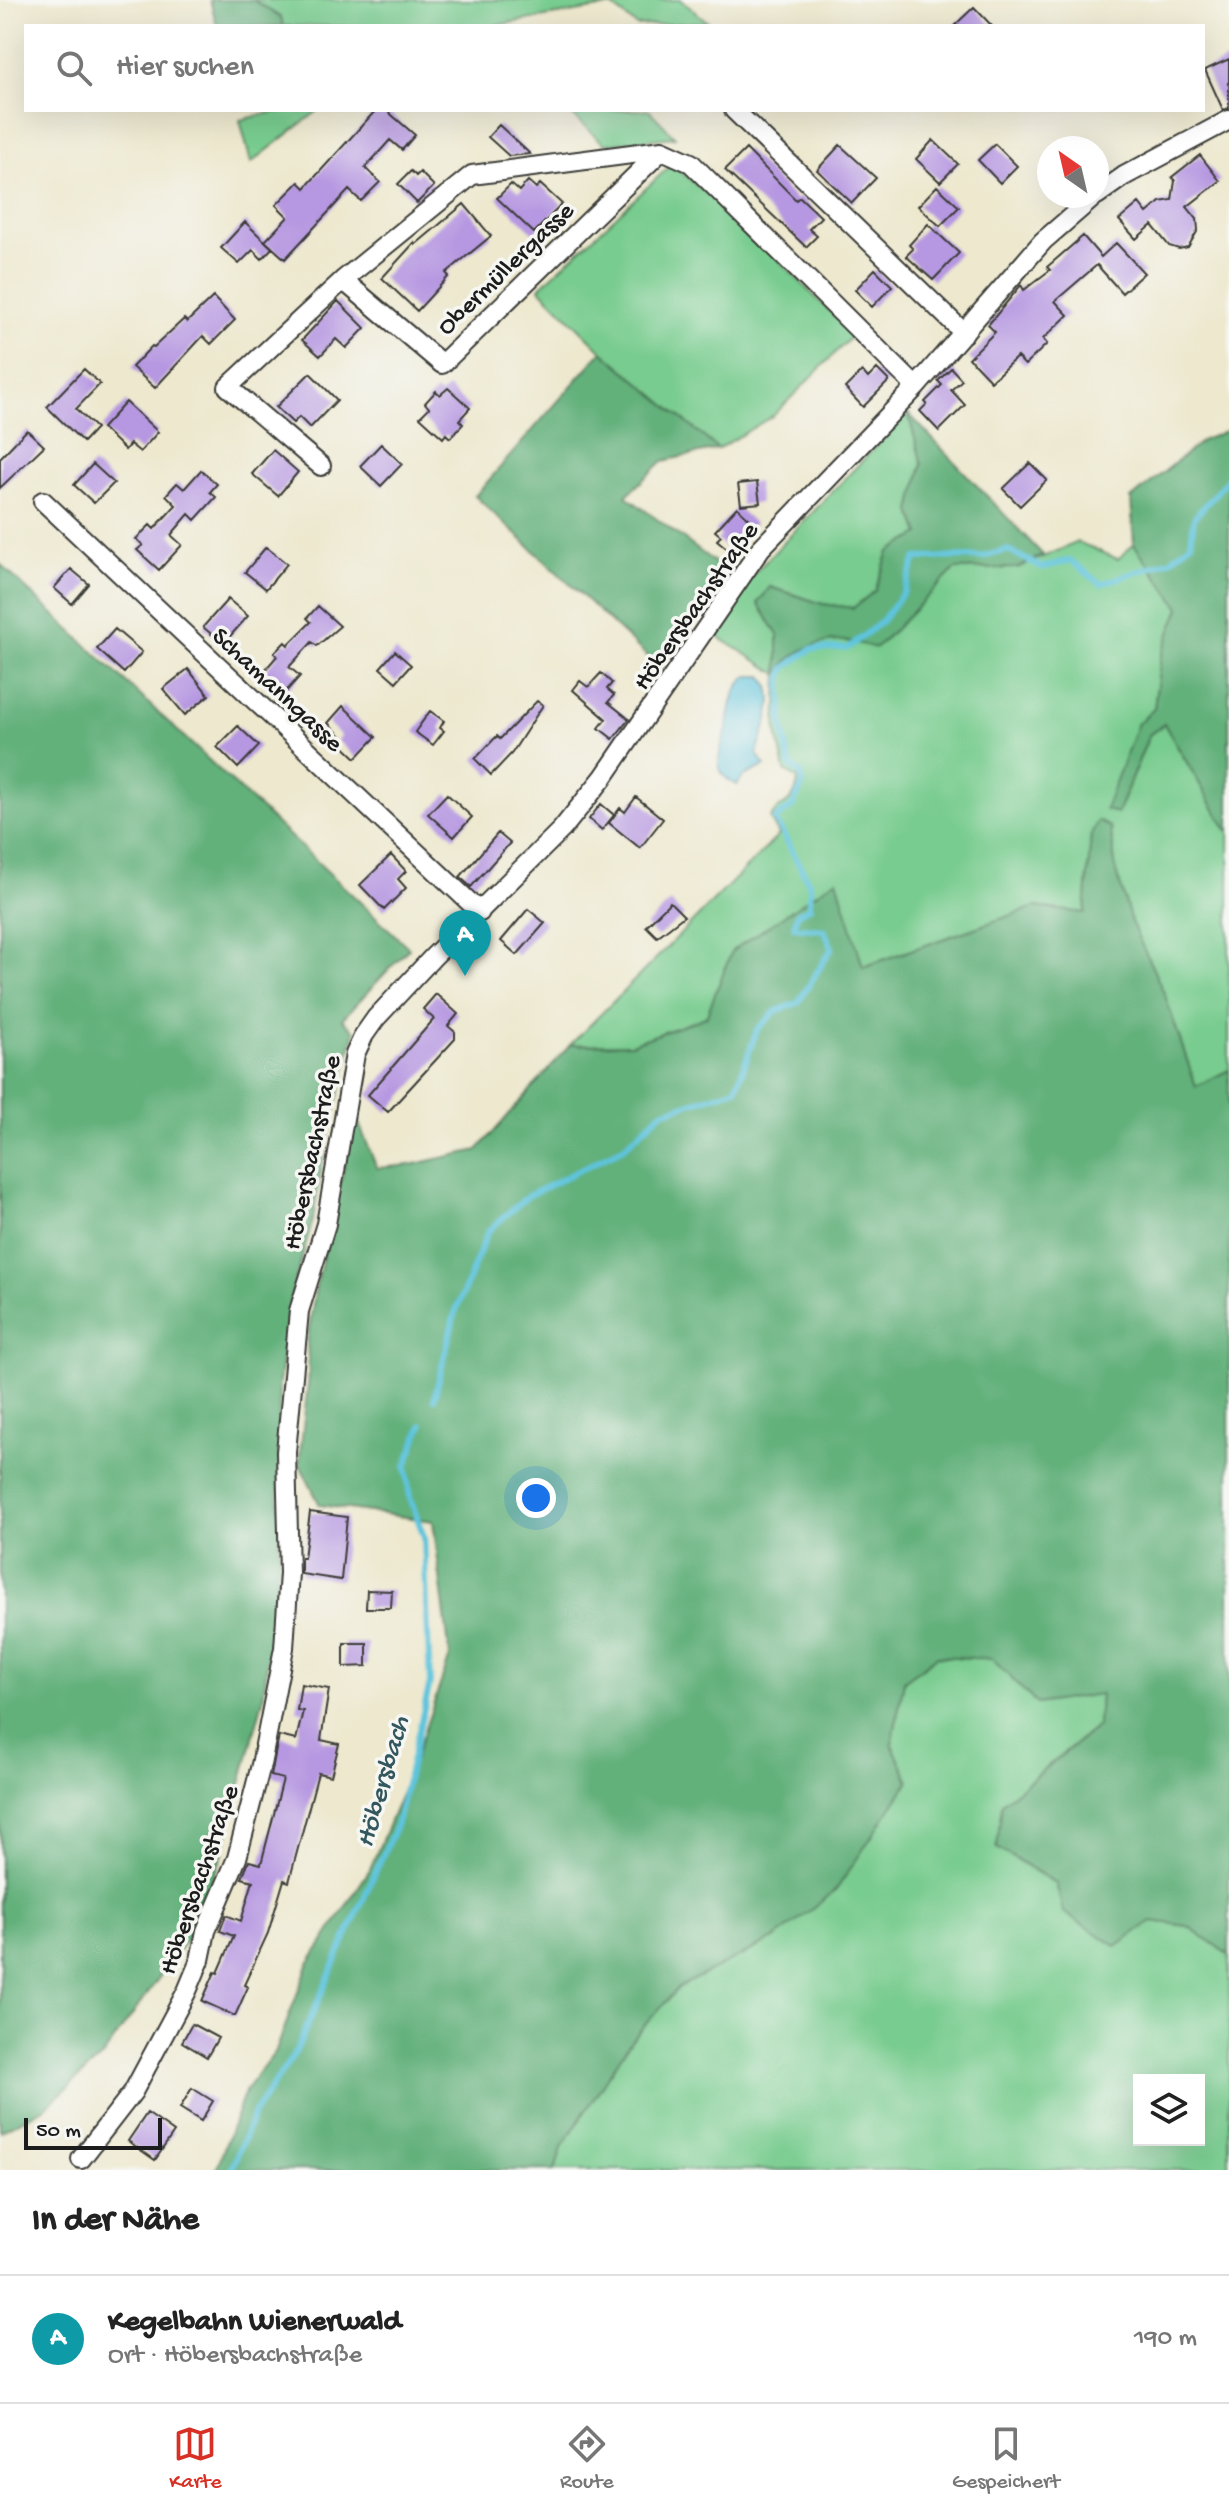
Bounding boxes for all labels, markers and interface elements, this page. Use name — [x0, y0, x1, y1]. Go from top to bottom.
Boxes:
search box — [24, 24, 1205, 112]
icon: search — [52, 46, 96, 90]
text: Hier suchen — [116, 51, 254, 86]
north arrow — [1037, 136, 1109, 208]
street label: Obermüllergasse — [432, 197, 583, 343]
street label: Höbersbachstraße — [628, 517, 768, 698]
street label: Schamanngasse — [204, 622, 349, 761]
pin: A — [439, 910, 491, 976]
street label: Höbersbachstraße — [279, 1052, 350, 1253]
your location — [516, 1478, 556, 1518]
water label: Höbersbach — [350, 1712, 419, 1852]
street label: Höbersbachstraße — [154, 1781, 248, 1979]
map controls — [1133, 2074, 1205, 2146]
button: layers — [1133, 2074, 1205, 2146]
scale bar — [24, 2114, 162, 2150]
text: 50 m — [36, 2119, 81, 2145]
text: In der Nähe — [32, 2202, 199, 2242]
text: Kegelbahn Wienerwald — [108, 2306, 401, 2341]
text: A — [50, 2324, 66, 2355]
text: 190 m — [1134, 2324, 1197, 2355]
text: Ort · Höbersbachstraße — [108, 2341, 362, 2372]
tab: Karte — [169, 2422, 222, 2496]
tab: Route — [560, 2422, 614, 2496]
tab: Gespeichert — [952, 2422, 1060, 2496]

